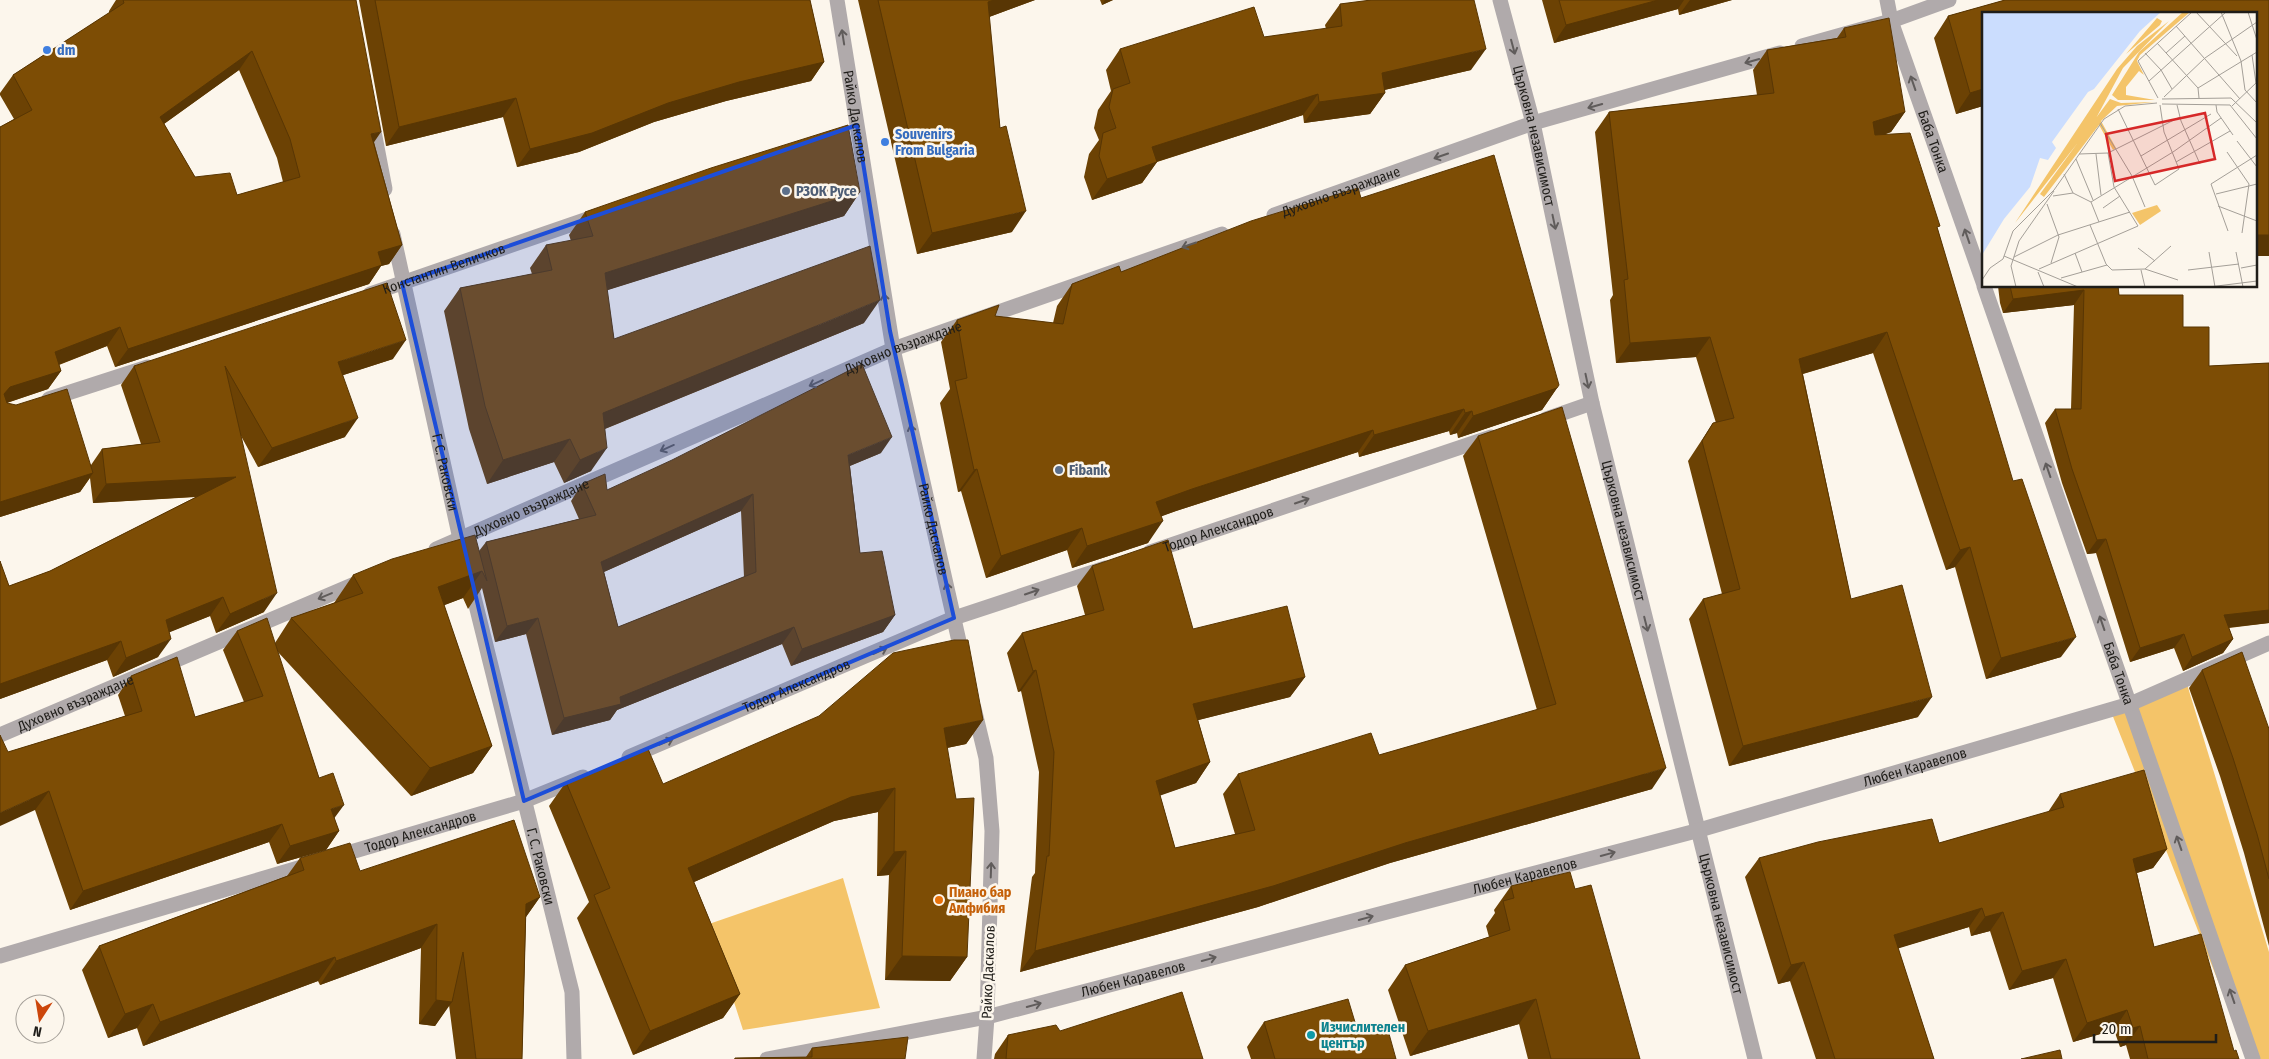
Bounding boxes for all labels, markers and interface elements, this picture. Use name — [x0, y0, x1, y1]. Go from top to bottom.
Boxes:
inset map — [1982, 12, 2256, 288]
one-way arrow — [838, 30, 848, 46]
one-way arrow — [1509, 39, 1518, 55]
place label: dm — [57, 42, 76, 59]
marker: dm — [41, 44, 53, 56]
one-way arrow — [1744, 56, 1760, 66]
street label: Църковна независимост — [1509, 63, 1558, 208]
street label: Райко Даскалов — [839, 69, 871, 164]
one-way arrow — [1908, 76, 1917, 91]
one-way arrow — [1588, 101, 1604, 111]
street label: Баба Тонка — [1914, 108, 1952, 175]
place label: Souvenirs From Bulgaria — [895, 126, 975, 159]
marker: Souvenirs From Bulgaria — [879, 136, 891, 148]
one-way arrow — [1434, 152, 1449, 161]
street label: Духовно възраждане — [1279, 163, 1403, 221]
place label: РЗОК Русе — [796, 183, 857, 200]
marker: РЗОК Русе — [780, 185, 792, 197]
one-way arrow — [1550, 214, 1559, 230]
one-way arrow — [1962, 229, 1971, 245]
street label: Константин Величков — [380, 240, 507, 298]
one-way arrow — [1182, 241, 1197, 250]
one-way arrow — [880, 294, 890, 310]
street label: Духовно възраждане — [841, 318, 964, 378]
one-way arrow — [1583, 373, 1592, 389]
one-way arrow — [809, 379, 824, 389]
one-way arrow — [907, 424, 916, 440]
street label: Г. С. Раковски — [428, 432, 462, 513]
one-way arrow — [660, 444, 675, 454]
street label: Църковна независимост — [1598, 459, 1649, 603]
place label: Fibank — [1069, 462, 1108, 479]
one-way arrow — [2043, 463, 2052, 478]
marker: Fibank — [1053, 464, 1065, 476]
street label: Духовно възраждане — [470, 475, 592, 541]
street label: Райко Даскалов — [915, 482, 952, 577]
one-way arrow — [1293, 496, 1309, 505]
street label: Тодор Александров — [1161, 503, 1276, 556]
one-way arrow — [942, 582, 952, 598]
one-way arrow — [1023, 587, 1039, 596]
one-way arrow — [318, 592, 333, 602]
one-way arrow — [1642, 616, 1651, 632]
one-way arrow — [2097, 616, 2106, 632]
street label: Баба Тонка — [2100, 640, 2137, 707]
one-way arrow — [872, 645, 887, 655]
street label: Тодор Александров — [740, 655, 853, 716]
street label: Духовно възраждане — [14, 671, 136, 736]
one-way arrow — [658, 737, 673, 747]
street label: Любен Каравелов — [1861, 744, 1969, 791]
street label: Тодор Александров — [363, 808, 478, 856]
street label: Г. С. Раковски — [523, 826, 558, 907]
one-way arrow — [2174, 836, 2183, 851]
one-way arrow — [1599, 849, 1615, 859]
street label: Църковна независимост — [1695, 852, 1747, 996]
street label: Любен Каравелов — [1471, 855, 1579, 898]
one-way arrow — [986, 863, 995, 879]
place label: Пиано бар Амфибия — [948, 884, 1012, 917]
marker: Пиано бар Амфибия — [933, 894, 945, 906]
one-way arrow — [1357, 913, 1373, 922]
street label: Райко Даскалов — [978, 925, 999, 1019]
one-way arrow — [1200, 954, 1216, 964]
street label: Любен Каравелов — [1079, 957, 1187, 1001]
one-way arrow — [2227, 989, 2236, 1005]
north arrow — [15, 994, 65, 1044]
one-way arrow — [1026, 1000, 1042, 1009]
scale bar — [2094, 1012, 2216, 1044]
place label: Изчислителен център — [1321, 1019, 1405, 1052]
text: 20 m — [2102, 1020, 2132, 1038]
text: N — [32, 1022, 43, 1040]
marker: Изчислителен център — [1305, 1029, 1317, 1041]

